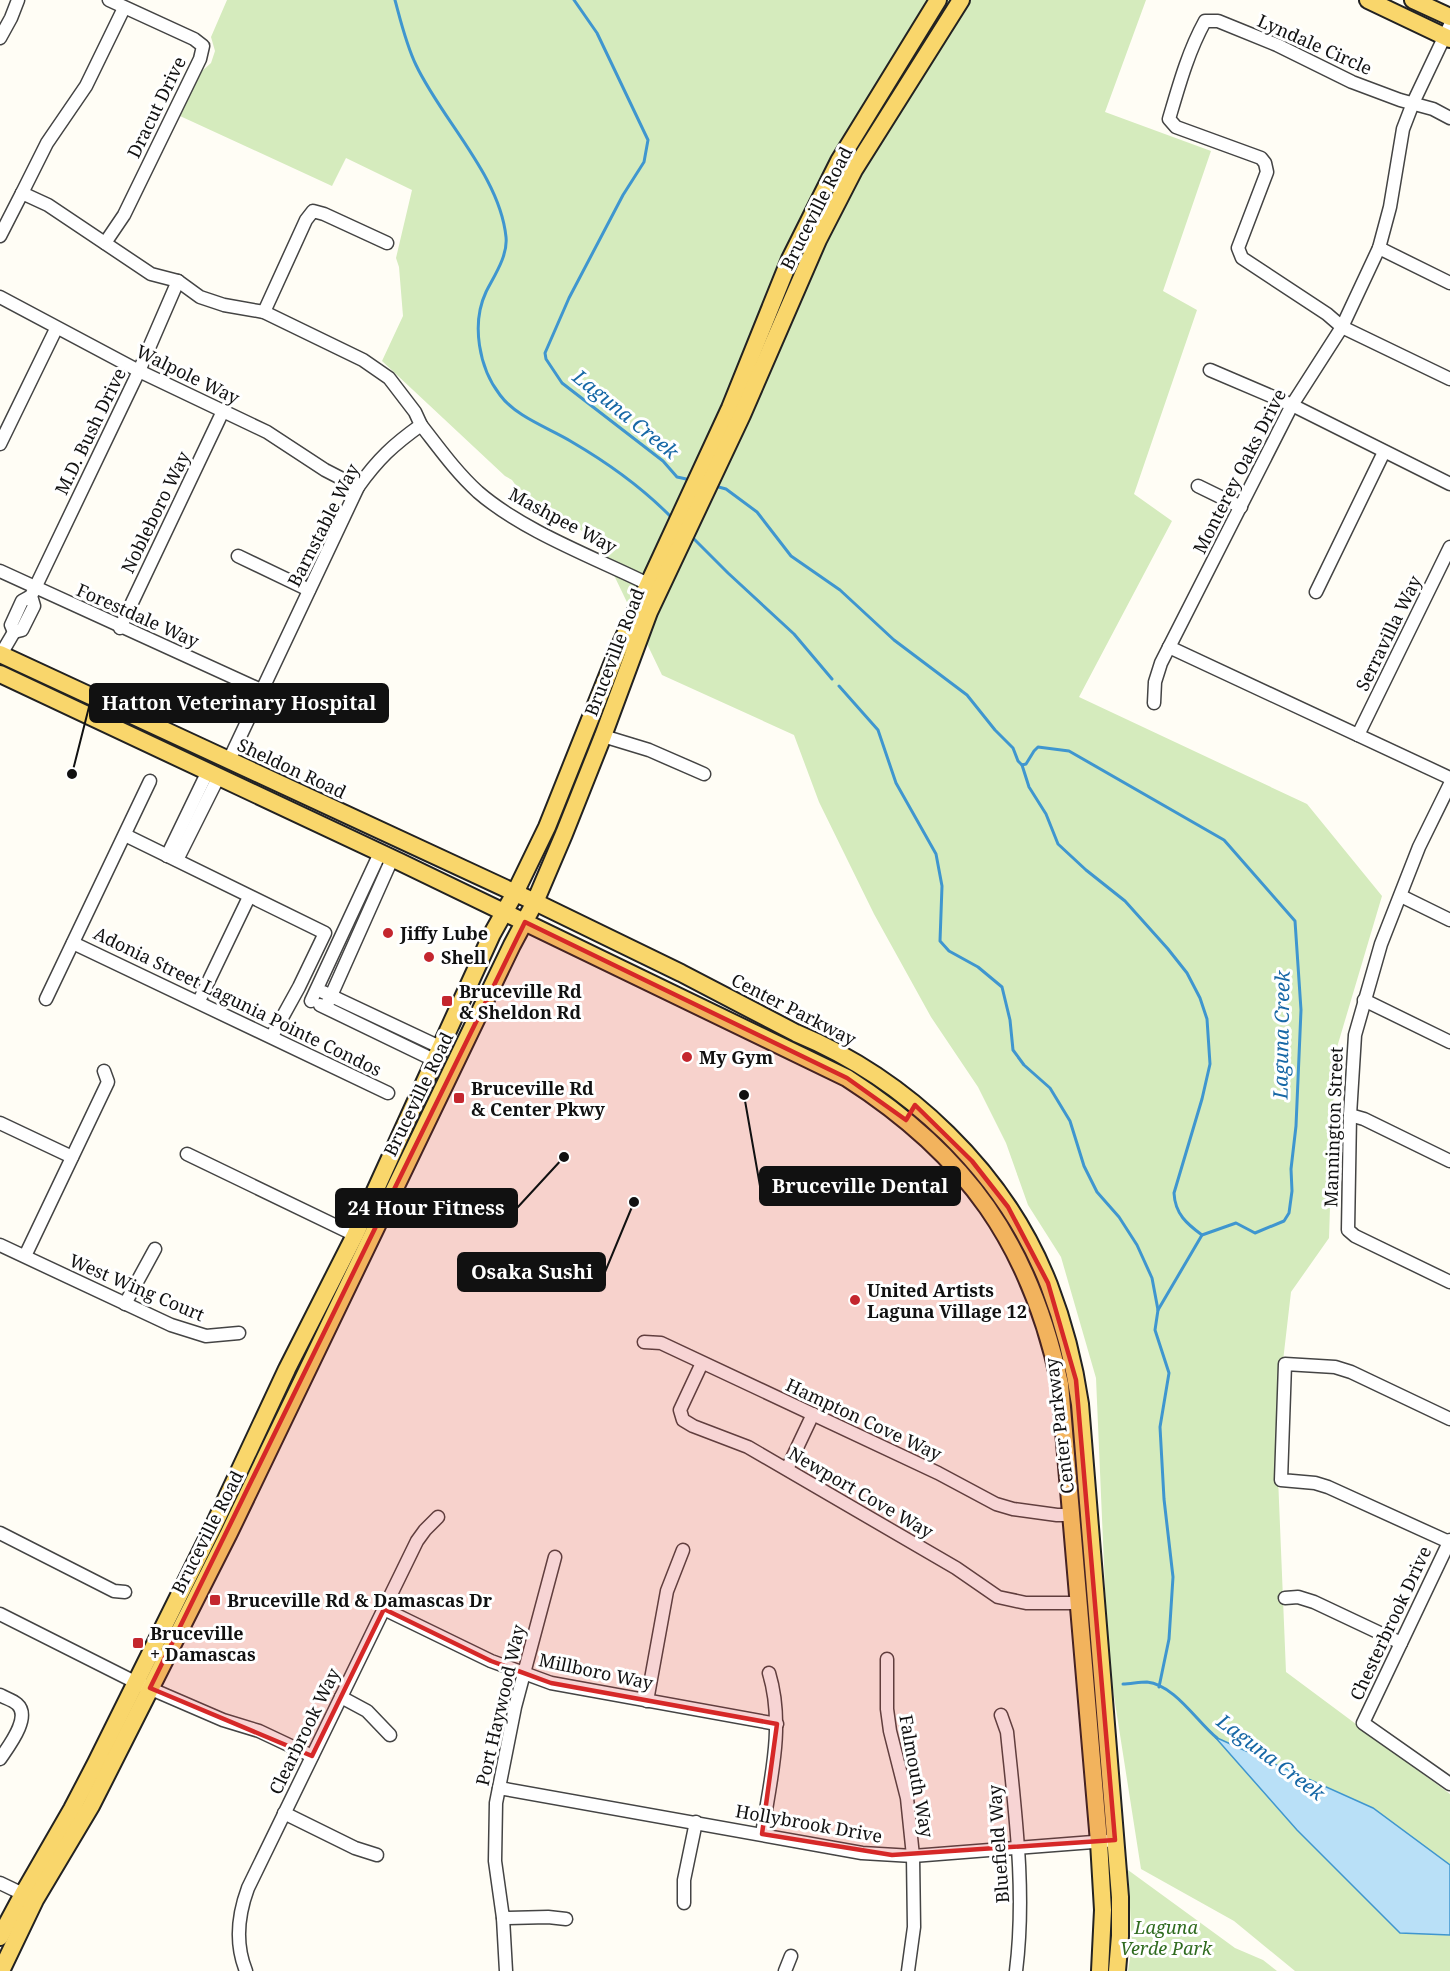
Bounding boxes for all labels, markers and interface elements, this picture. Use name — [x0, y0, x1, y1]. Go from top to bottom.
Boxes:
street label: Lyndale Circle — [1254, 8, 1376, 80]
street label: Dracut Drive — [121, 52, 191, 162]
street label: Bruceville Road — [775, 142, 857, 274]
street label: Walpole Way — [132, 339, 244, 410]
water label: Laguna Creek — [567, 362, 685, 465]
street label: M.D. Bush Drive — [49, 364, 131, 498]
street label: Monterey Oaks Drive — [1187, 384, 1291, 558]
street label: Nobleboro Way — [115, 446, 195, 577]
street label: Barnstable Way — [282, 459, 365, 591]
street label: Mashpee Way — [505, 481, 622, 559]
street label: Serravilla Way — [1350, 570, 1427, 695]
street label: Forestdale Way — [73, 577, 204, 653]
street label: Bruceville Road — [579, 585, 649, 719]
callout: Hatton Veterinary Hospital — [90, 684, 388, 722]
text: Hatton Veterinary Hospital — [102, 689, 376, 716]
street label: Sheldon Road — [234, 732, 350, 804]
street label: Adonia Street Lagunia Pointe Condos — [90, 921, 386, 1081]
place label: Jiffy Lube — [399, 921, 488, 945]
marker: Jiffy Lube — [381, 926, 395, 940]
place label: Shell — [441, 945, 487, 969]
marker: Shell — [422, 950, 436, 964]
street label: Center Parkway — [728, 967, 861, 1051]
water label: Laguna Creek — [1266, 970, 1296, 1100]
place label: Bruceville Rd & Sheldon Rd — [459, 979, 582, 1024]
marker: Bruceville Rd & Sheldon Rd — [440, 994, 454, 1008]
street label: Bruceville Road — [378, 1028, 458, 1160]
place label: My Gym — [699, 1045, 774, 1069]
street label: Mannington Street — [1318, 1046, 1348, 1208]
marker: My Gym — [680, 1050, 694, 1064]
place label: Bruceville Rd & Center Pkwy — [471, 1076, 605, 1121]
marker: Bruceville Rd & Center Pkwy — [452, 1091, 466, 1105]
callout: Bruceville Dental — [760, 1167, 960, 1205]
text: Bruceville Dental — [772, 1172, 948, 1199]
callout: 24 Hour Fitness — [336, 1189, 517, 1227]
text: 24 Hour Fitness — [347, 1194, 505, 1221]
street label: West Wing Court — [66, 1248, 208, 1326]
callout: Osaka Sushi — [458, 1253, 605, 1291]
text: Osaka Sushi — [471, 1258, 593, 1285]
place label: United Artists Laguna Village 12 — [867, 1278, 1027, 1323]
marker: United Artists Laguna Village 12 — [848, 1293, 862, 1307]
street label: Center Parkway — [1039, 1356, 1079, 1495]
street label: Hampton Cove Way — [782, 1372, 946, 1466]
street label: Newport Cove Way — [784, 1441, 939, 1544]
street label: Bruceville Road — [166, 1466, 248, 1598]
street label: Chesterbrook Drive — [1344, 1542, 1436, 1704]
place label: Bruceville Rd & Damascas Dr — [227, 1588, 493, 1612]
marker: Bruceville Rd & Damascas Dr — [208, 1593, 222, 1607]
place label: Bruceville + Damascas — [150, 1621, 256, 1666]
street label: Port Haywood Way — [470, 1621, 530, 1788]
marker: Bruceville + Damascas — [131, 1636, 145, 1650]
street label: Millboro Way — [537, 1647, 656, 1695]
street label: Clearbrook Way — [263, 1663, 345, 1798]
water label: Laguna Creek — [1211, 1707, 1331, 1807]
street label: Falmouth Way — [894, 1713, 940, 1840]
street label: Bluefield Way — [982, 1783, 1014, 1904]
street label: Hollybrook Drive — [734, 1798, 884, 1848]
park label: Laguna Verde Park — [1120, 1915, 1213, 1960]

